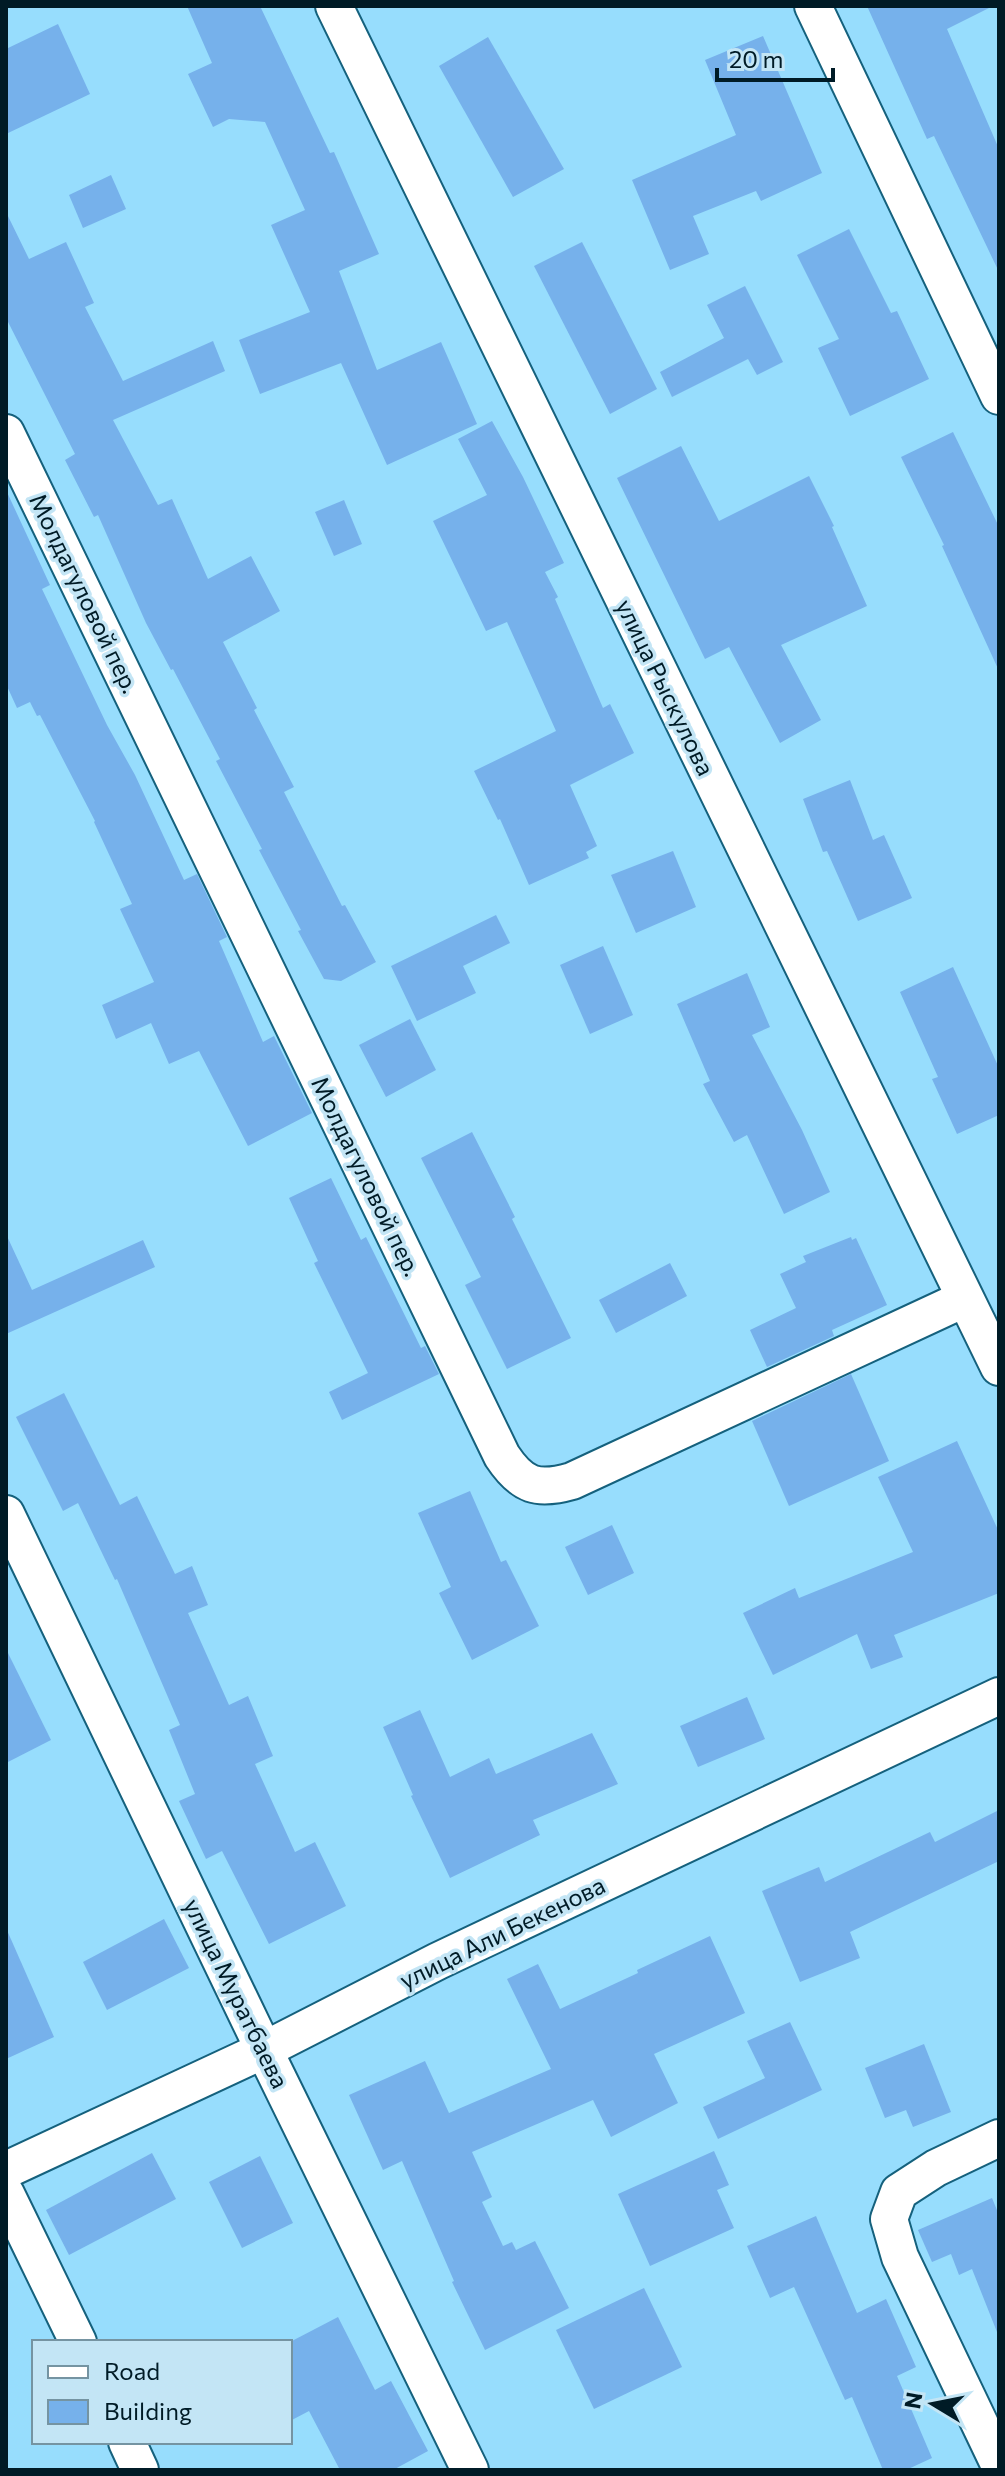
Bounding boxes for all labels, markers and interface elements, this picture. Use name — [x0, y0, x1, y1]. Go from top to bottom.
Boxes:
scale bar — [717, 32, 833, 82]
text: 20 m — [729, 44, 783, 73]
street label: Молдагуловой пер. — [24, 488, 146, 698]
street label: улица Рыскулова — [611, 594, 721, 780]
street label: Молдагуловой пер. — [306, 1071, 428, 1281]
street label: улица Али Бекенова — [395, 1870, 609, 1994]
street label: улица Муратбаева — [178, 1893, 296, 2093]
legend — [32, 2340, 292, 2444]
text: Road — [104, 2356, 160, 2385]
north arrow — [893, 2364, 973, 2444]
text: N — [898, 2390, 928, 2411]
text: Building — [104, 2396, 192, 2425]

